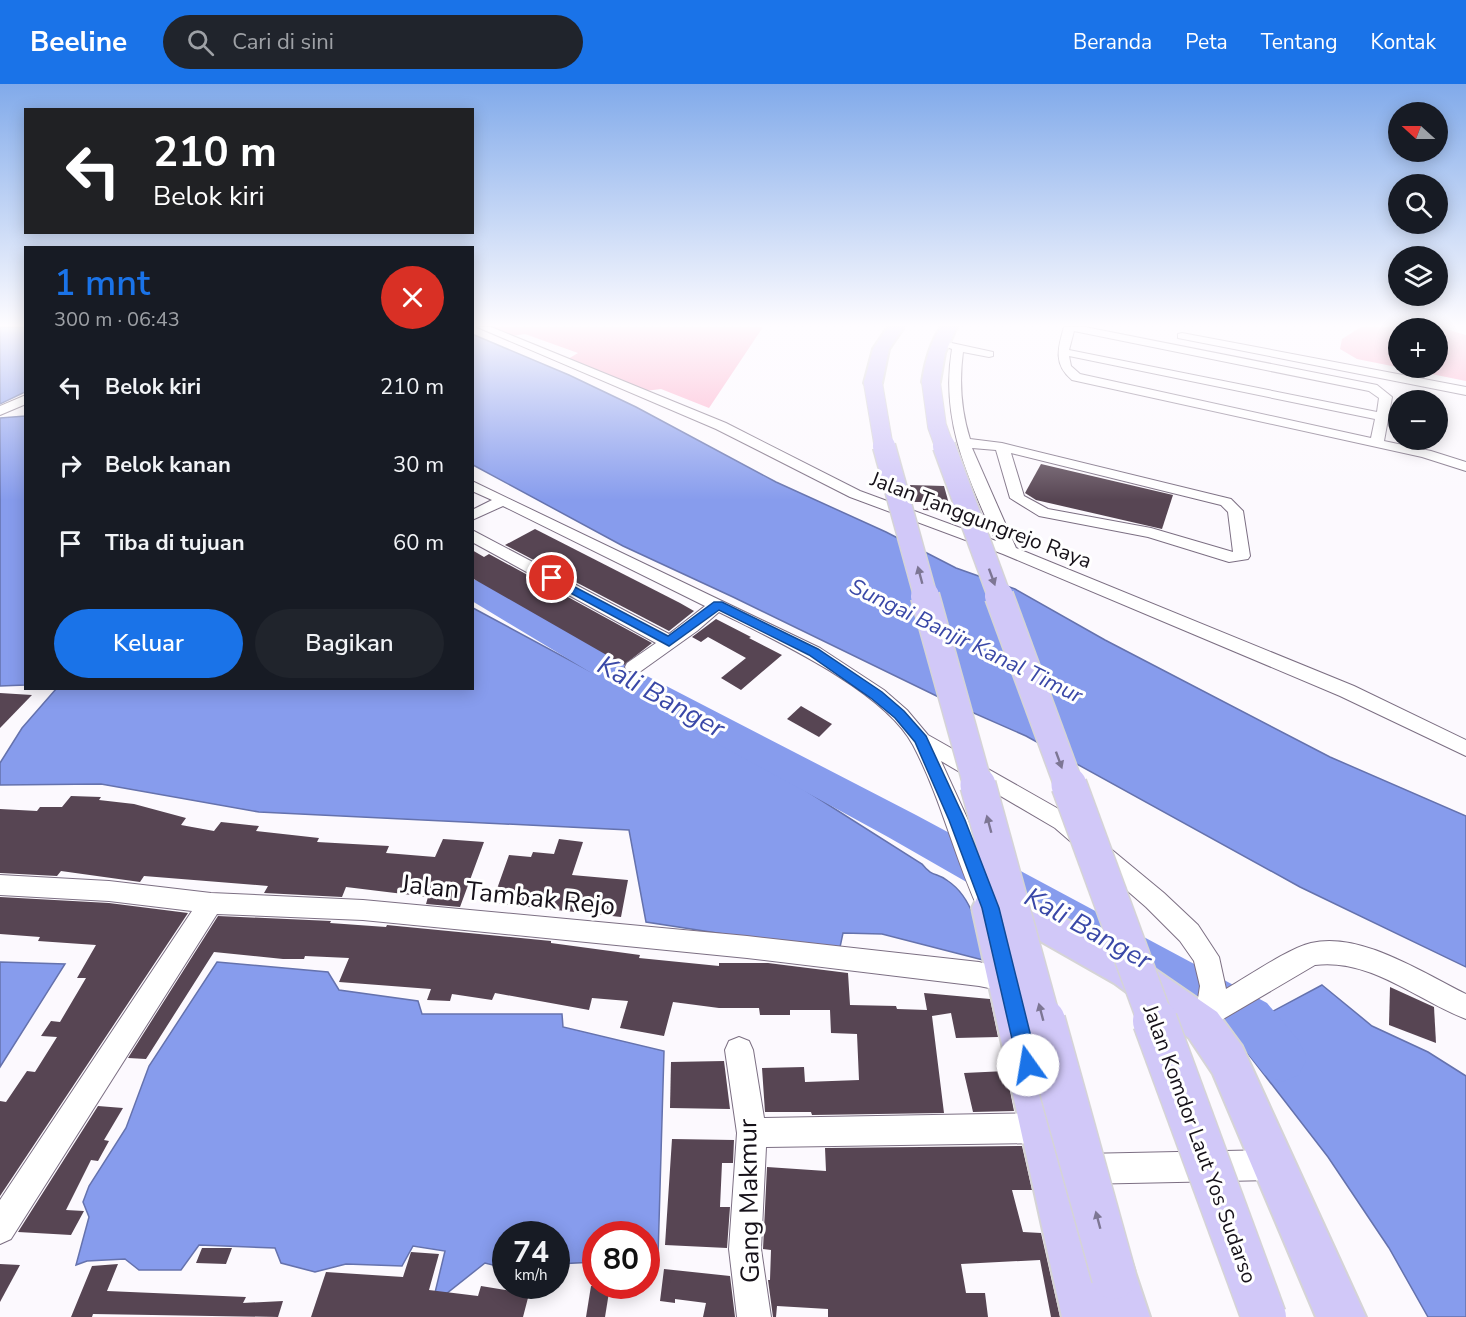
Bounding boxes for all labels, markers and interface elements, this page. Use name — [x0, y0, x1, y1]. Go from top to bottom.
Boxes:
search box — [163, 15, 583, 69]
text: Beeline — [30, 23, 127, 61]
icon: search — [184, 26, 217, 59]
text: Cari di sini — [232, 27, 334, 57]
text: Beranda — [1073, 28, 1152, 56]
text: Peta — [1185, 28, 1228, 56]
text: Tentang — [1261, 28, 1338, 56]
text: Kontak — [1371, 28, 1436, 56]
north arrow — [1388, 102, 1448, 162]
map controls — [1388, 102, 1448, 450]
text: 210 m — [153, 124, 277, 181]
icon: left — [54, 132, 132, 210]
button: search — [1388, 174, 1448, 234]
text: Belok kiri — [153, 178, 265, 215]
button: layers — [1388, 246, 1448, 306]
text: 1 mnt — [54, 259, 150, 308]
button: close — [381, 266, 444, 329]
text: 300 m · 06:43 — [54, 306, 180, 333]
button: + — [1388, 318, 1448, 378]
icon: left — [54, 371, 87, 404]
text: Belok kiri — [105, 372, 201, 402]
text: 210 m — [380, 372, 444, 402]
button: − — [1388, 390, 1448, 450]
icon: right — [54, 449, 87, 482]
text: Belok kanan — [105, 450, 231, 480]
text: 30 m — [393, 450, 444, 480]
street label: Jalan Tanggungrejo Raya — [866, 465, 1096, 575]
icon: arrive — [54, 527, 87, 560]
text: Tiba di tujuan — [105, 528, 245, 558]
text: 60 m — [393, 528, 444, 558]
pin — [526, 552, 577, 603]
icon: arrive — [535, 561, 568, 594]
one-way arrow — [915, 566, 924, 584]
one-way arrow — [988, 568, 998, 586]
water label: Sungai Banjir Kanal Timur — [845, 571, 1088, 711]
button: Keluar — [54, 609, 243, 678]
button: Bagikan — [255, 609, 444, 678]
water label: Kali Banger — [591, 647, 732, 748]
one-way arrow — [1055, 751, 1065, 769]
one-way arrow — [984, 815, 993, 833]
street label: Jalan Tambak Rejo — [398, 866, 617, 924]
water label: Kali Banger — [1018, 879, 1159, 980]
street label: Jalan Komdor Laut Yos Sudarso — [1136, 1000, 1263, 1287]
one-way arrow — [1035, 1003, 1045, 1021]
position arrow — [996, 1033, 1060, 1097]
street label: Gang Makmur — [730, 1118, 768, 1284]
one-way arrow — [1093, 1211, 1102, 1229]
speed limit sign: 80 — [582, 1221, 660, 1299]
text: 74 — [513, 1232, 549, 1273]
text: km/h — [514, 1265, 548, 1285]

